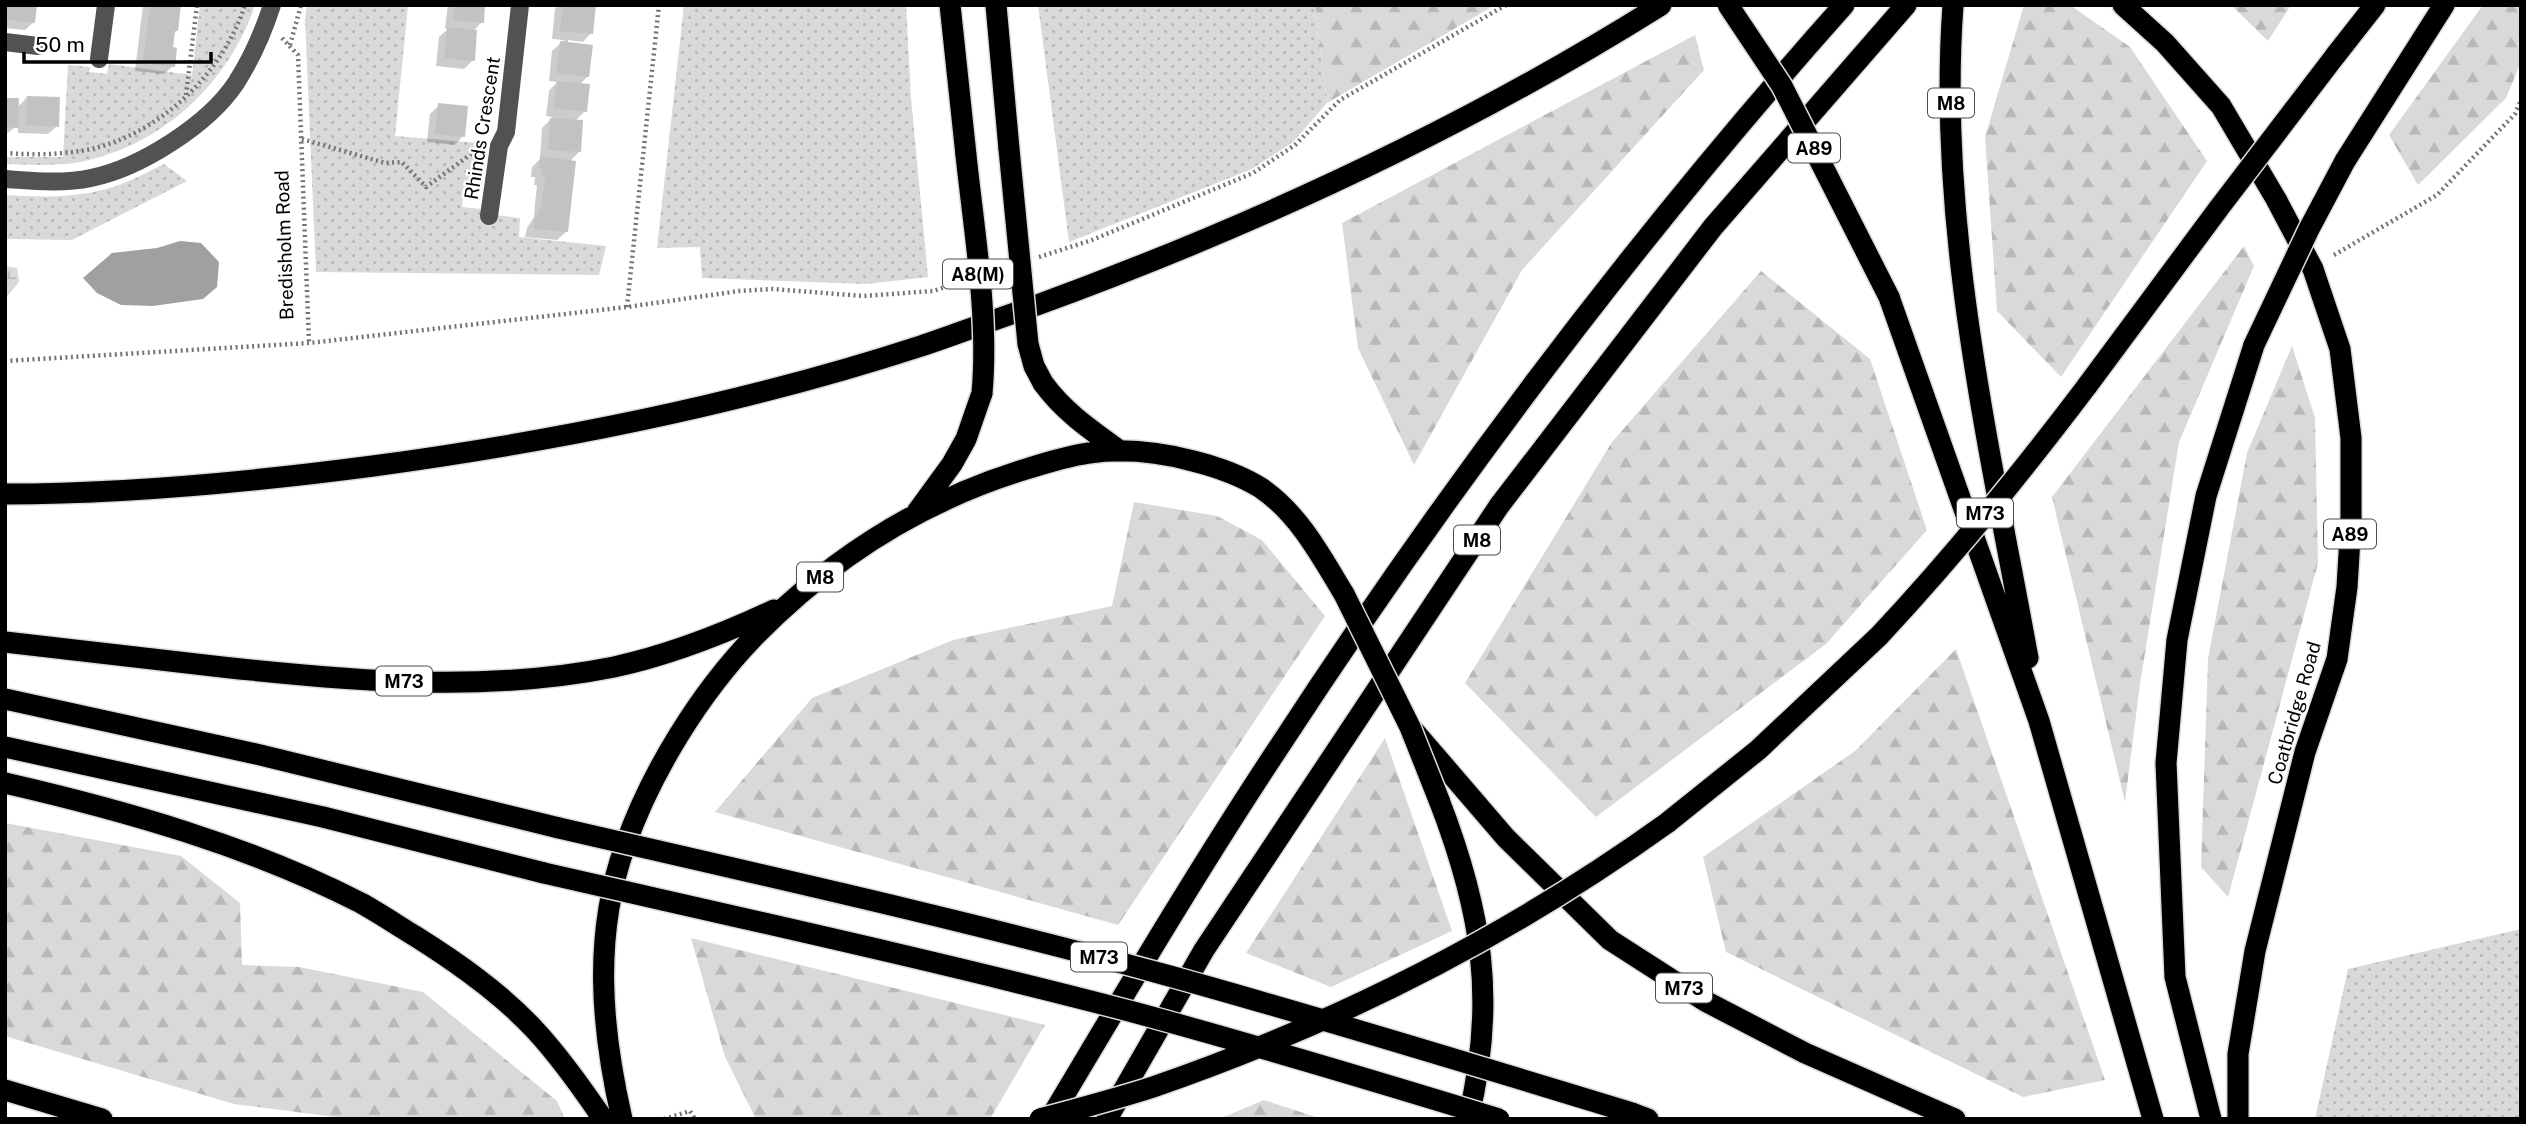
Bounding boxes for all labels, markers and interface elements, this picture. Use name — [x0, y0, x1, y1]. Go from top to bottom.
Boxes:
scale bar — [24, 21, 212, 65]
text: 50 m — [35, 32, 85, 57]
street label: Rhinds Crescent — [460, 55, 504, 201]
road number: M8 — [1928, 88, 1974, 118]
road number: A89 — [1788, 134, 1840, 162]
street label: Bredisholm Road — [270, 170, 298, 320]
road number: A8(M) — [943, 260, 1013, 288]
road number: M73 — [1957, 499, 2013, 528]
road number: A89 — [2324, 520, 2376, 548]
road number: M8 — [1454, 526, 1500, 554]
road number: M8 — [797, 562, 843, 592]
street label: Coatbridge Road — [2263, 639, 2325, 787]
road number: M73 — [376, 666, 432, 696]
road number: M73 — [1071, 942, 1127, 972]
road number: M73 — [1656, 973, 1712, 1002]

